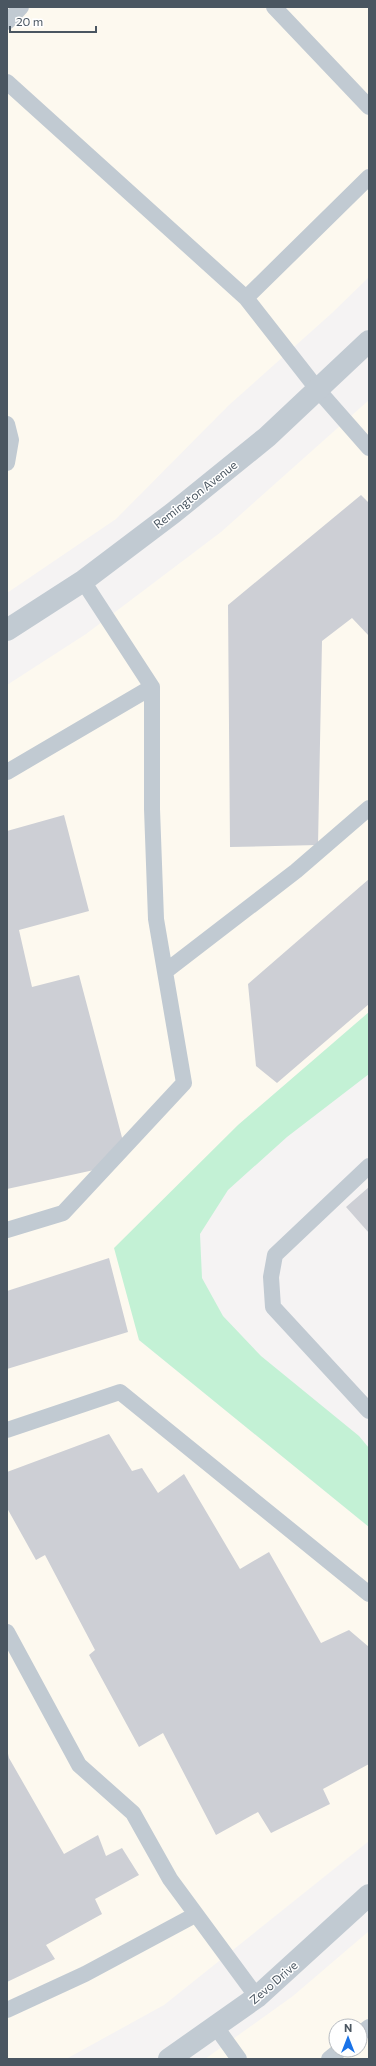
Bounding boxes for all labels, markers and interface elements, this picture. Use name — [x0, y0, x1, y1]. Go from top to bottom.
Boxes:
scale bar — [10, 8, 96, 34]
text: 20 m — [16, 14, 43, 28]
street label: Remington Avenue — [150, 457, 240, 531]
street label: Zevo Drive — [246, 1957, 300, 2007]
north arrow — [328, 2018, 368, 2058]
text: N — [344, 2021, 352, 2034]

